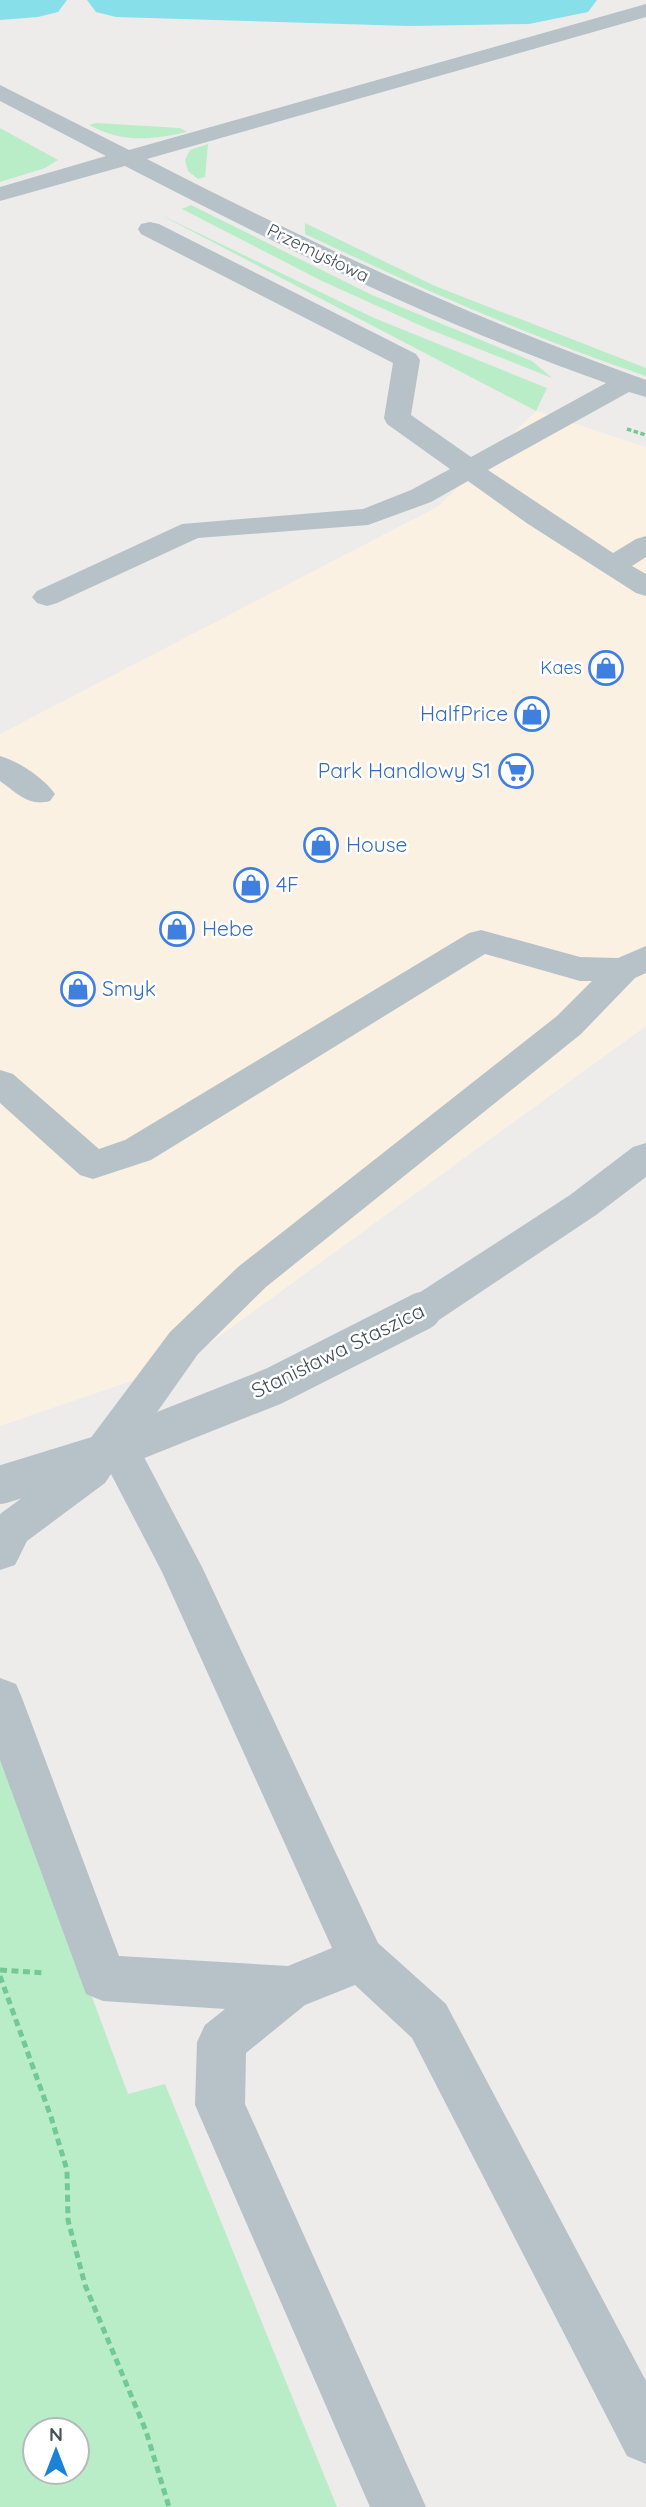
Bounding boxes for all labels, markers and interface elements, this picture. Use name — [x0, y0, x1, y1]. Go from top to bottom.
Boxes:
street label: Przemysłowa — [263, 218, 373, 287]
shop icon: Kaes — [587, 649, 625, 687]
place label: Kaes — [540, 656, 582, 679]
shop icon: HalfPrice — [513, 695, 551, 733]
place label: HalfPrice — [420, 700, 508, 726]
supermarket icon: Park Handlowy S1 — [497, 752, 535, 790]
place label: Park Handlowy S1 — [318, 757, 491, 783]
shop icon: House — [302, 826, 340, 864]
place label: House — [346, 831, 407, 857]
shop icon: 4F — [232, 866, 270, 904]
place label: 4F — [276, 871, 299, 897]
shop icon: Hebe — [158, 910, 196, 948]
place label: Hebe — [202, 915, 254, 941]
shop icon: Smyk — [59, 970, 97, 1008]
place label: Smyk — [102, 975, 156, 1001]
street label: Stanisława Staszica — [247, 1297, 428, 1403]
north arrow — [21, 2416, 91, 2486]
text: N — [49, 2422, 63, 2446]

